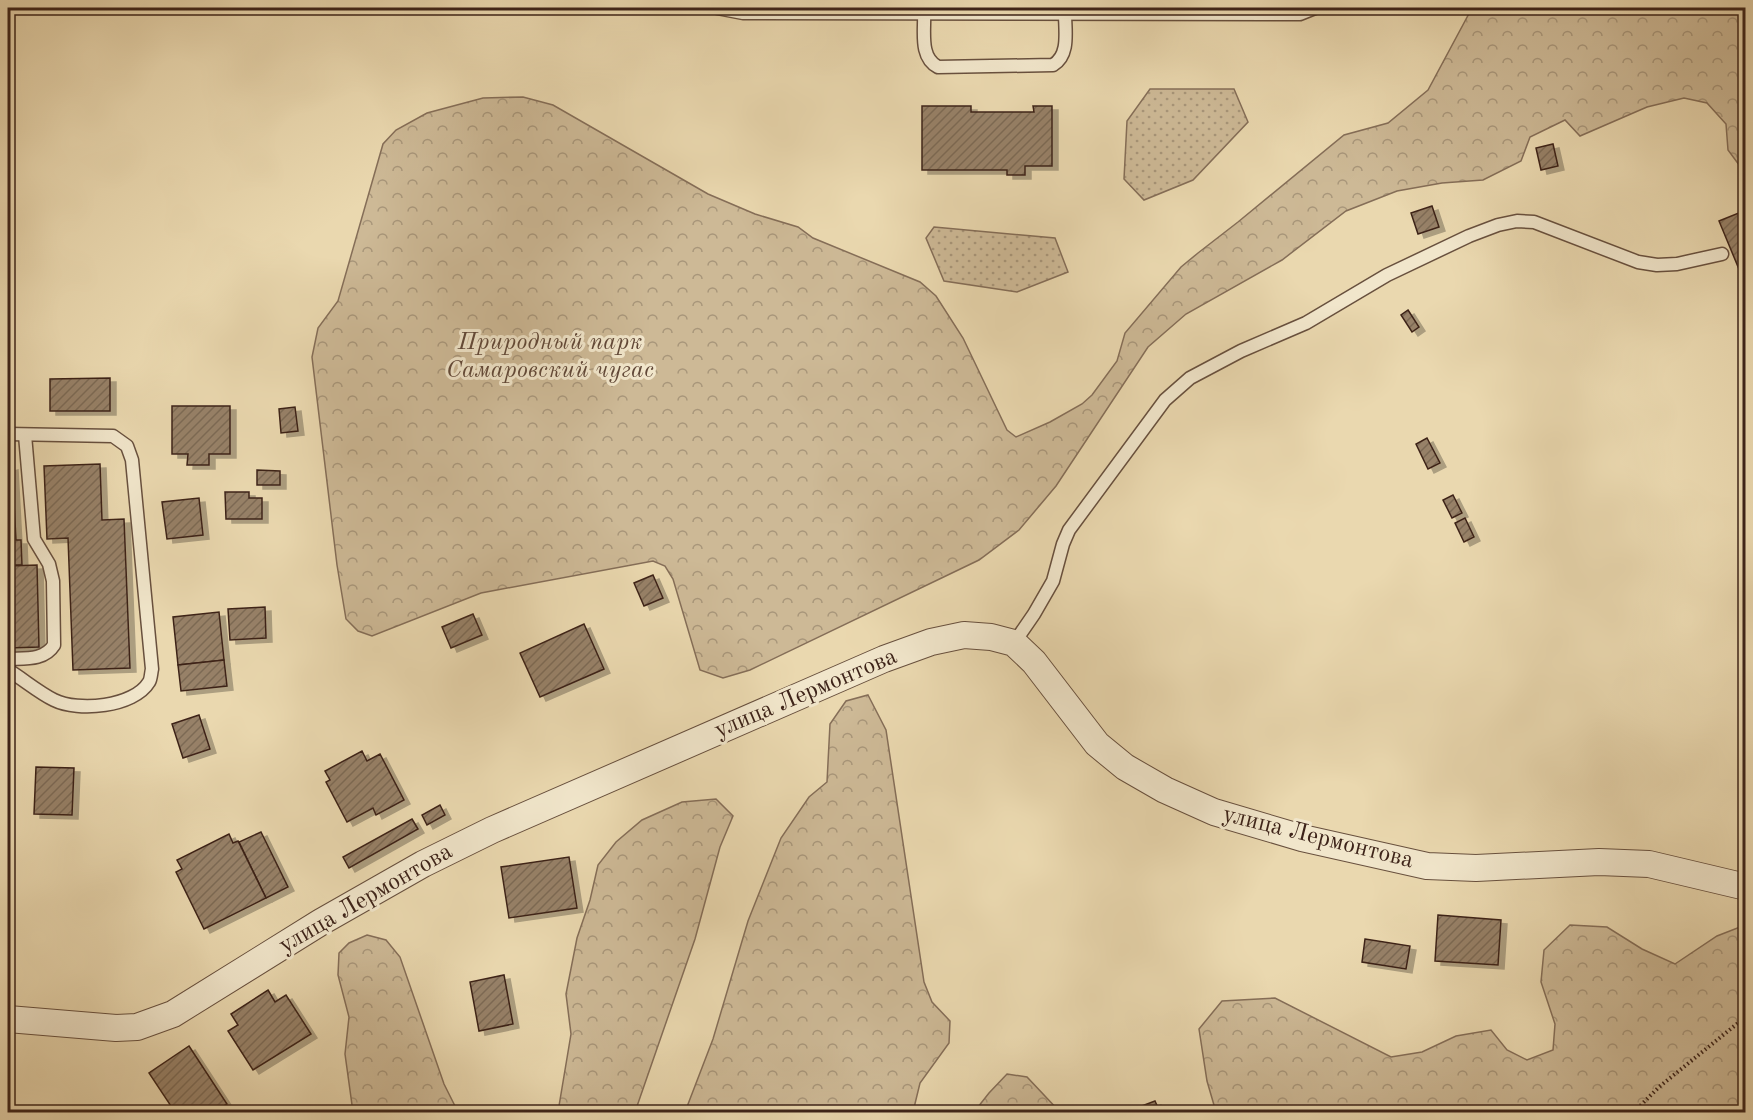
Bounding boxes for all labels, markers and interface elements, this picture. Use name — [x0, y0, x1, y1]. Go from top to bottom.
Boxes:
park label: Природный парк Самаровский чугас — [446, 331, 654, 383]
street label: улица Лермонтова — [711, 645, 901, 743]
street label: улица Лермонтова — [1220, 803, 1416, 873]
street label: улица Лермонтова — [275, 840, 457, 958]

